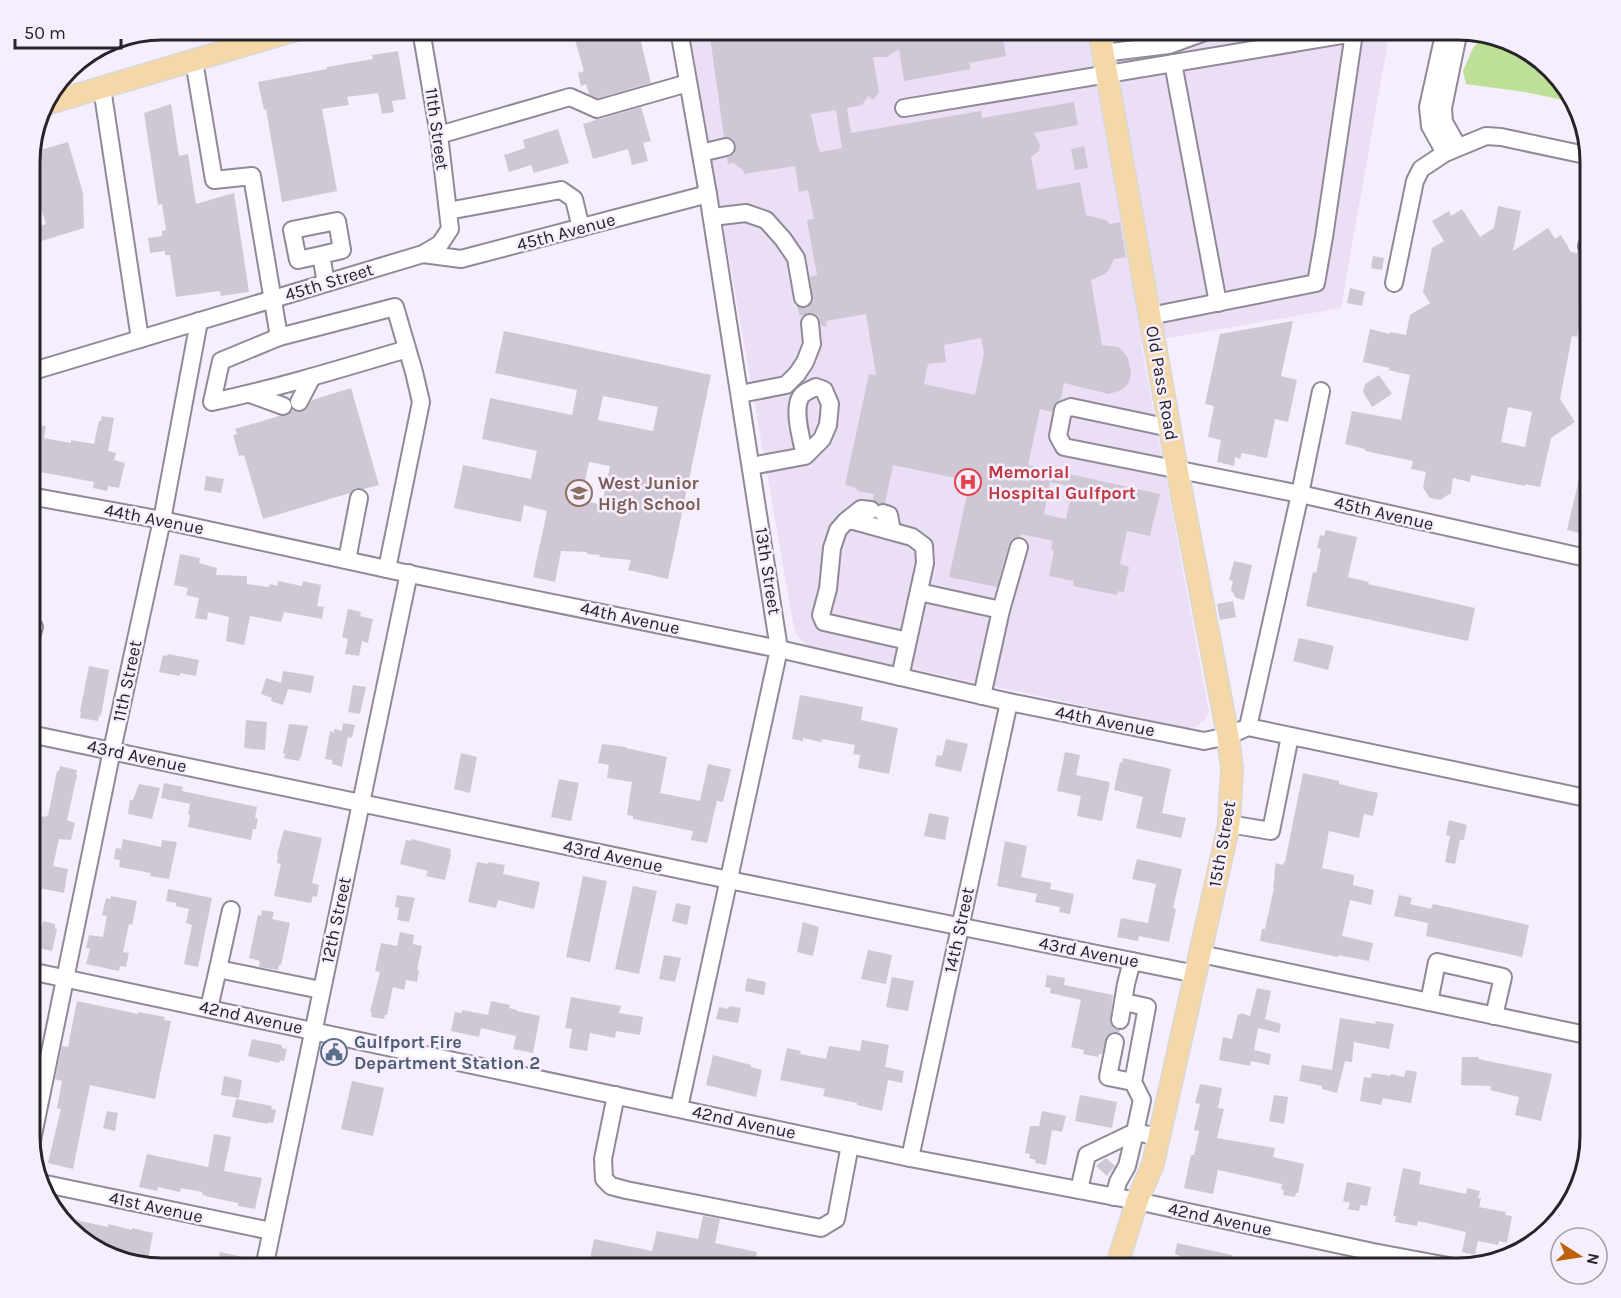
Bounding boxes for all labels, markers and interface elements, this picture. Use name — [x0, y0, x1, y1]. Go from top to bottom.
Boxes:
scale bar — [15, 12, 122, 50]
text: 50 m — [24, 22, 66, 44]
street label: 11th Street — [420, 86, 454, 172]
street label: 45th Avenue — [514, 208, 618, 256]
street label: 45th Street — [282, 258, 376, 306]
street label: Old Pass Road — [1141, 324, 1183, 442]
place label: Memorial Hospital Gulfport — [988, 461, 1136, 504]
hospital icon: Memorial Hospital Gulfport — [953, 467, 983, 497]
place label: West Junior High School — [598, 472, 701, 515]
school or university icon: West Junior High School — [564, 478, 594, 508]
street label: 45th Avenue — [1332, 491, 1436, 535]
street label: 44th Avenue — [102, 499, 206, 539]
street label: 13th Street — [750, 526, 786, 616]
street label: 44th Avenue — [578, 597, 682, 639]
street label: 11th Street — [108, 638, 146, 724]
street label: 44th Avenue — [1053, 701, 1157, 741]
street label: 43rd Avenue — [85, 735, 189, 777]
street label: 15th Street — [1204, 799, 1240, 889]
street label: 43rd Avenue — [561, 835, 665, 877]
street label: 12th Street — [316, 875, 356, 965]
street label: 14th Street — [939, 885, 979, 975]
street label: 43rd Avenue — [1037, 932, 1141, 972]
street label: 42nd Avenue — [197, 995, 305, 1039]
place label: Gulfport Fire Department Station 2 — [354, 1031, 540, 1074]
public building icon: Gulfport Fire Department Station 2 — [319, 1037, 349, 1067]
street label: 42nd Avenue — [690, 1100, 798, 1144]
street label: 41st Avenue — [107, 1186, 205, 1228]
street label: 42nd Avenue — [1166, 1197, 1274, 1241]
north arrow — [1549, 1226, 1609, 1286]
text: N — [1583, 1251, 1604, 1267]

